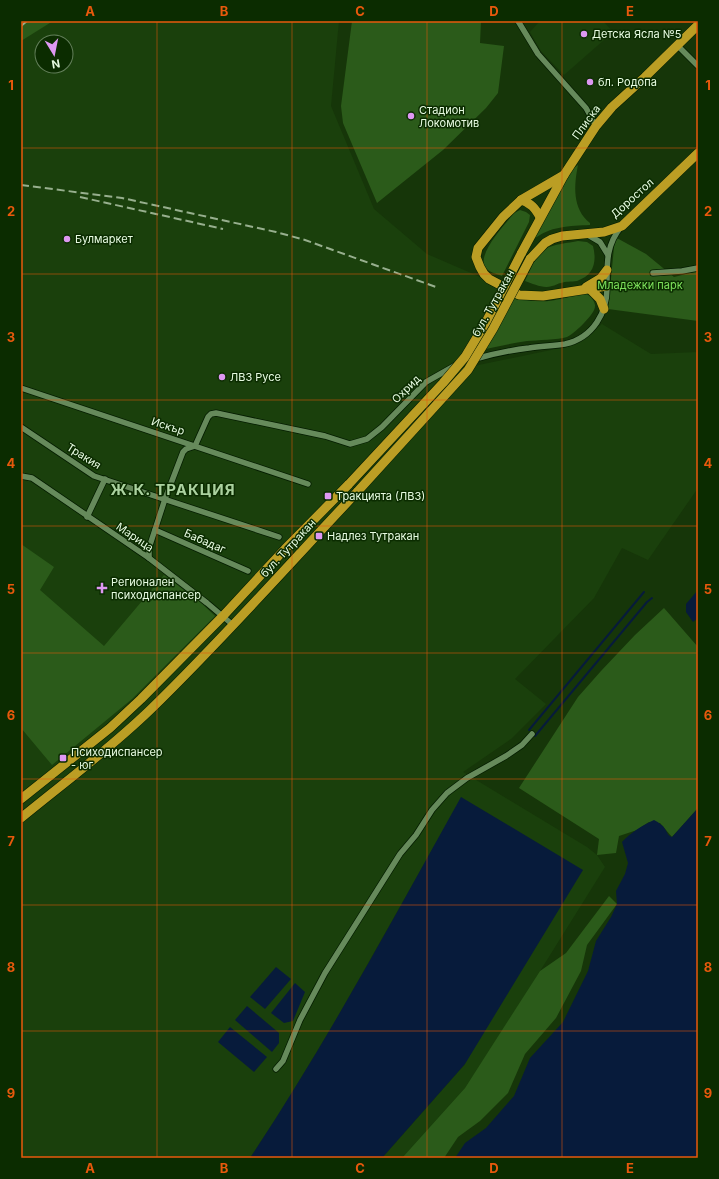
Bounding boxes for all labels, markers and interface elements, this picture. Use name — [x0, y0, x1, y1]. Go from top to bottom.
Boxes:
text: A — [85, 3, 95, 19]
text: B — [220, 3, 229, 19]
text: C — [355, 3, 365, 19]
text: D — [489, 3, 499, 19]
text: E — [626, 3, 634, 19]
place label: Детска Ясла №5 — [592, 27, 682, 41]
marker: Детска Ясла №5 — [579, 29, 589, 39]
north arrow — [34, 34, 74, 74]
text: N — [50, 56, 61, 71]
place label: бл. Родопа — [598, 75, 657, 89]
text: 1 — [8, 77, 14, 93]
marker: бл. Родопа — [585, 77, 595, 87]
text: 1 — [705, 77, 711, 93]
street label: Плиска — [569, 102, 603, 142]
place label: Стадион Локомотив — [419, 103, 479, 130]
marker: Стадион Локомотив — [406, 111, 416, 121]
street label: Доростол — [608, 175, 656, 221]
text: 2 — [7, 203, 15, 219]
text: 2 — [704, 203, 712, 219]
place label: Булмаркет — [75, 232, 134, 246]
marker: Булмаркет — [62, 234, 72, 244]
street label: бул. Тутракан — [469, 267, 517, 339]
park label: Младежки парк — [597, 278, 683, 292]
text: 3 — [7, 329, 15, 345]
text: 3 — [704, 329, 712, 345]
place label: ЛВЗ Русе — [230, 370, 281, 384]
marker: ЛВЗ Русе — [217, 372, 227, 382]
street label: Охрид — [389, 372, 423, 406]
street label: Искър — [149, 414, 187, 438]
street label: Тракия — [64, 440, 104, 472]
text: 4 — [7, 455, 16, 471]
text: 4 — [704, 455, 713, 471]
district label: Ж.К. ТРАКЦИЯ — [110, 480, 236, 499]
place label: Тракцията (ЛВЗ) — [336, 489, 425, 503]
marker: Тракцията (ЛВЗ) — [323, 491, 333, 501]
street label: бул. Тутракан — [257, 516, 319, 580]
street label: Марица — [114, 519, 156, 555]
street label: Бабадаг — [182, 526, 228, 556]
place label: Надлез Тутракан — [327, 529, 419, 543]
marker: Надлез Тутракан — [314, 531, 324, 541]
place label: Регионален психодиспансер — [111, 575, 201, 602]
text: 5 — [7, 581, 15, 597]
text: 5 — [704, 581, 712, 597]
marker: Регионален психодиспансер — [96, 582, 108, 594]
text: 6 — [7, 707, 15, 723]
text: 6 — [704, 707, 712, 723]
place label: Психодиспансер - юг — [71, 745, 163, 772]
marker: Психодиспансер - юг — [58, 753, 68, 763]
text: 7 — [7, 833, 15, 849]
text: 7 — [704, 833, 712, 849]
text: 8 — [7, 959, 15, 975]
text: 8 — [704, 959, 712, 975]
text: 9 — [7, 1085, 15, 1101]
text: 9 — [704, 1085, 712, 1101]
text: A — [85, 1160, 95, 1176]
text: B — [220, 1160, 229, 1176]
text: C — [355, 1160, 365, 1176]
text: D — [489, 1160, 499, 1176]
text: E — [626, 1160, 634, 1176]

